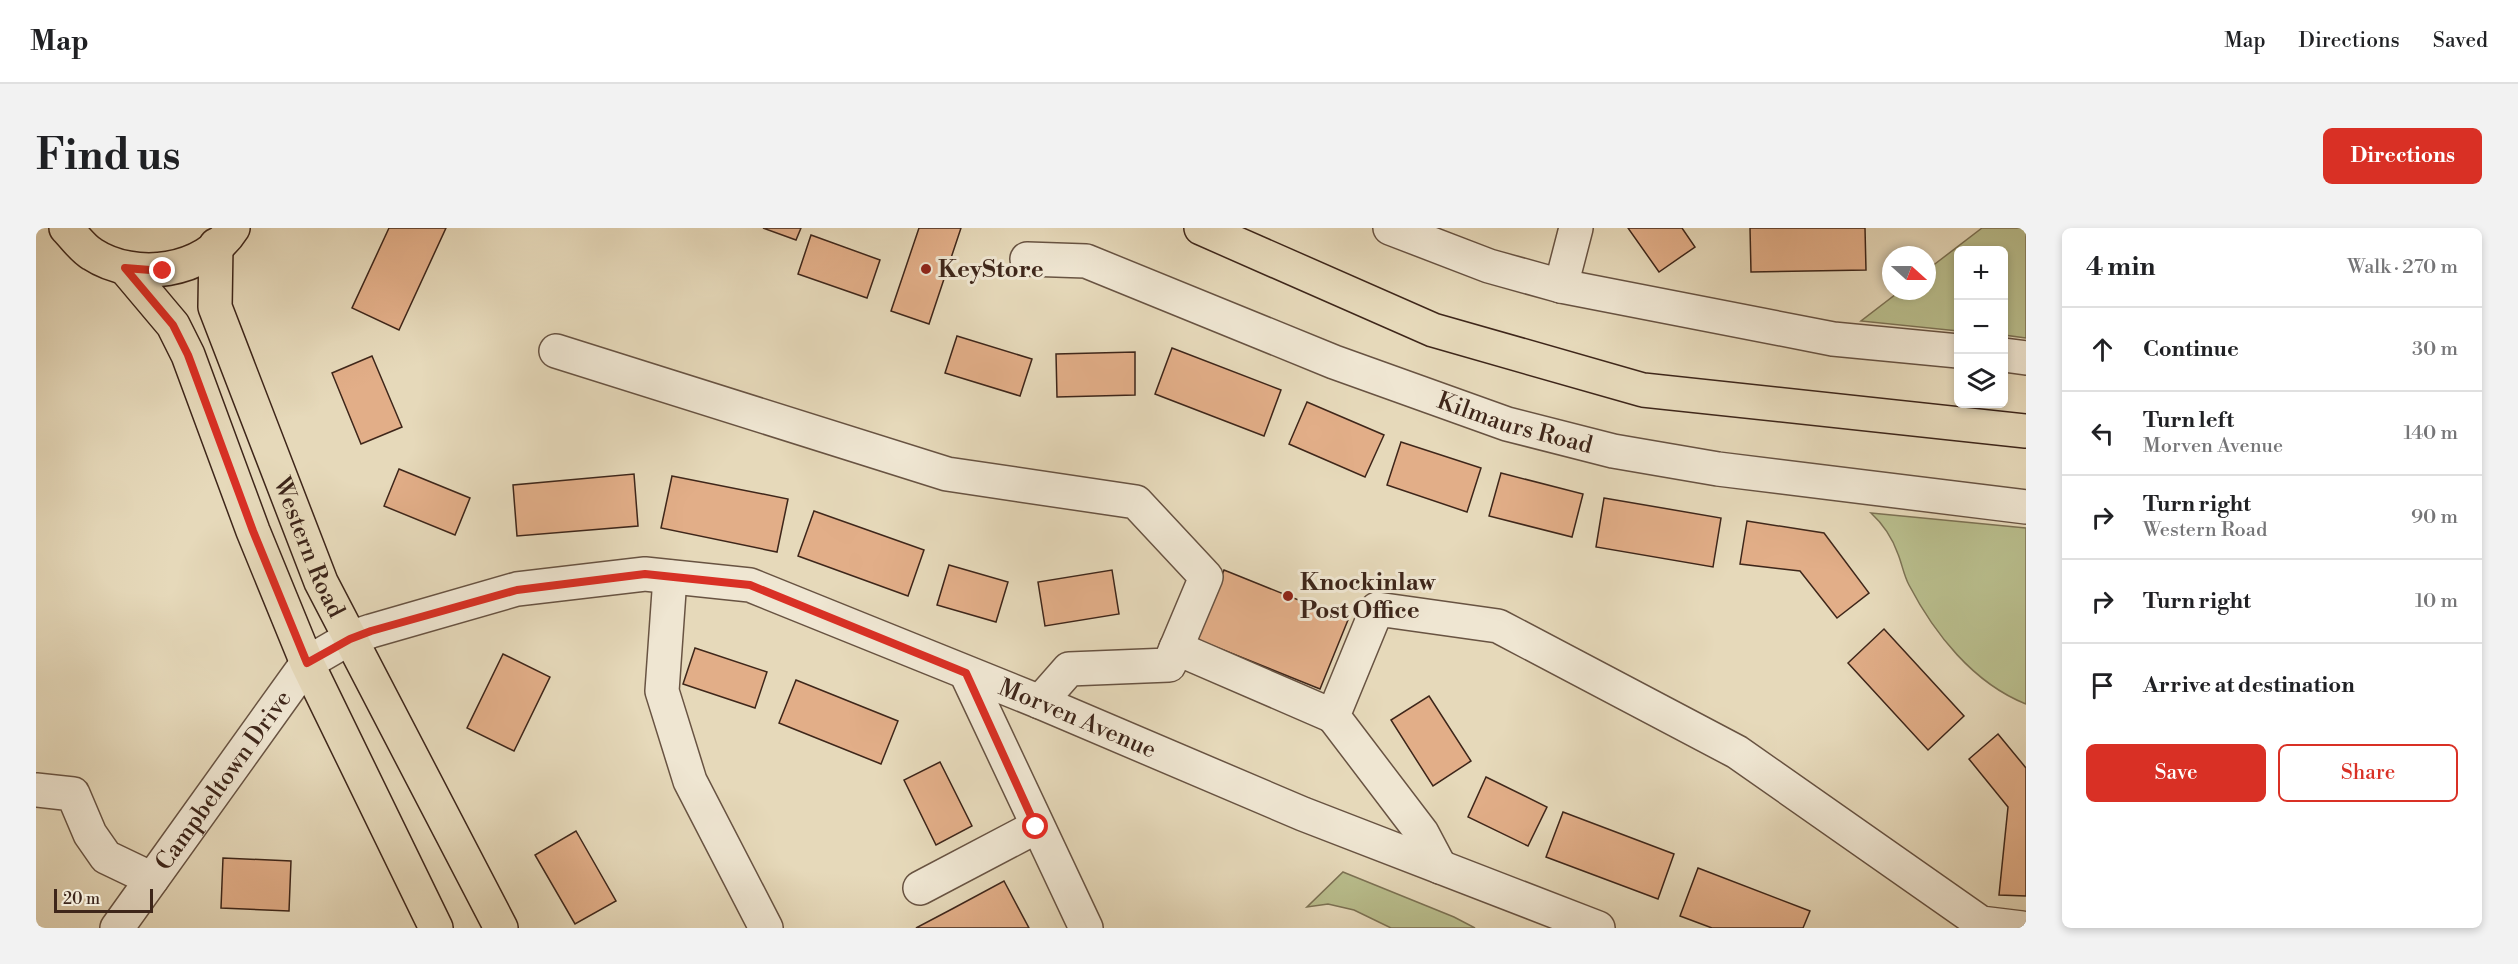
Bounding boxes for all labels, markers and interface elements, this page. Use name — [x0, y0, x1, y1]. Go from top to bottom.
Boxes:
text: Map — [30, 24, 89, 59]
text: Map — [2224, 28, 2266, 54]
text: Directions — [2299, 28, 2400, 54]
text: Saved — [2433, 28, 2488, 54]
button: Directions — [2323, 128, 2482, 184]
text: Find us — [36, 130, 180, 183]
north arrow — [1882, 246, 1936, 300]
map controls — [1954, 246, 2008, 408]
button: + — [1954, 246, 2008, 300]
text: 4 min — [2086, 251, 2156, 283]
place label: KeyStore — [938, 255, 1044, 285]
text: Walk · 270 m — [2347, 255, 2458, 280]
route end — [149, 257, 175, 283]
marker: KeyStore — [919, 262, 933, 276]
button: − — [1954, 300, 2008, 354]
icon: ahead — [2086, 333, 2119, 366]
text: Continue — [2143, 336, 2239, 363]
text: 30 m — [2412, 337, 2458, 362]
button: layers — [1954, 354, 2008, 408]
street label: Kilmaurs Road — [1433, 386, 1596, 461]
text: Turn left — [2143, 407, 2234, 434]
icon: left — [2086, 417, 2119, 450]
text: 140 m — [2403, 421, 2458, 446]
text: Morven Avenue — [2143, 434, 2283, 459]
street label: Western Road — [266, 472, 351, 623]
text: Turn right — [2143, 491, 2251, 518]
icon: right — [2086, 501, 2119, 534]
text: 90 m — [2411, 505, 2458, 530]
text: Western Road — [2143, 518, 2267, 543]
place label: Knockinlaw Post Office — [1300, 568, 1437, 626]
icon: right — [2086, 585, 2119, 618]
text: Turn right — [2143, 588, 2251, 615]
marker: Knockinlaw Post Office — [1281, 589, 1295, 603]
text: 10 m — [2415, 589, 2458, 614]
icon: arrive — [2086, 669, 2119, 702]
text: Arrive at destination — [2143, 672, 2355, 699]
street label: Morven Avenue — [994, 673, 1161, 766]
street label: Campbeltown Drive — [149, 685, 299, 877]
button: Save — [2086, 744, 2266, 802]
button: Share — [2278, 744, 2458, 802]
route start — [1022, 813, 1048, 839]
scale bar — [54, 886, 153, 914]
text: 20 m — [63, 889, 100, 909]

